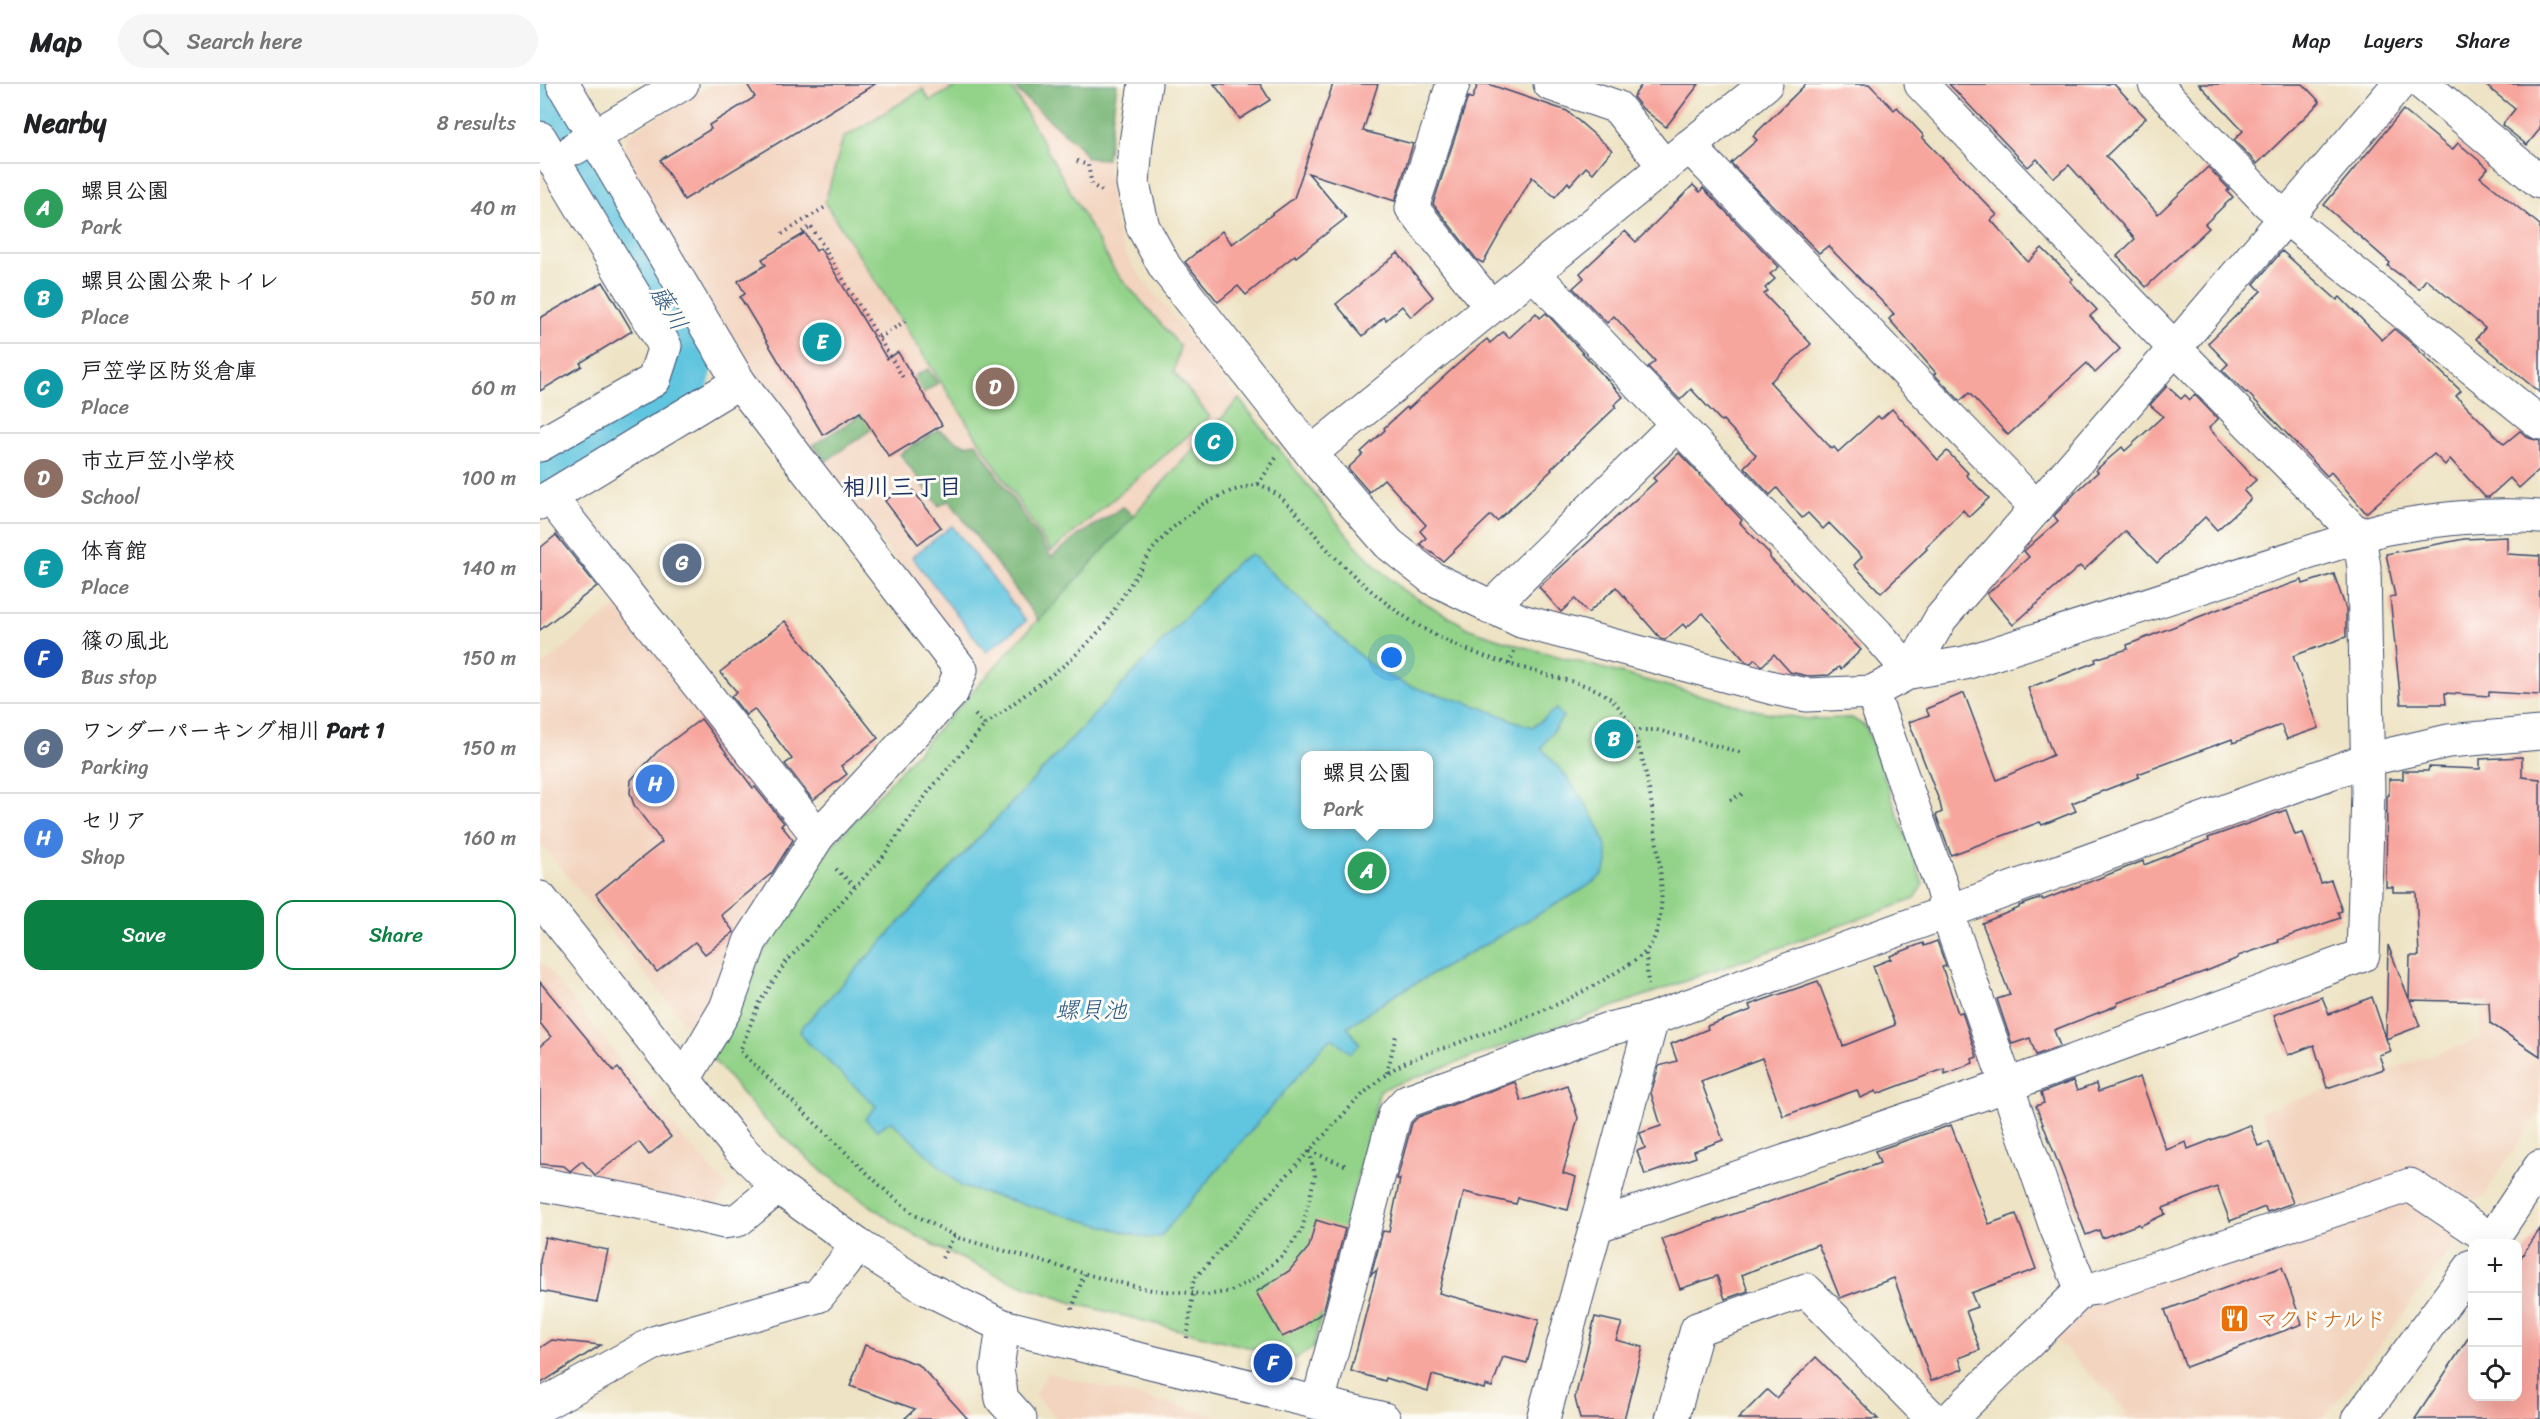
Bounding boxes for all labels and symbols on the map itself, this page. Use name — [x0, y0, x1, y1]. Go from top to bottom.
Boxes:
water label: 藤川 — [639, 277, 699, 339]
pin: E — [802, 320, 842, 364]
pin: D — [976, 364, 1014, 410]
pin: C — [1194, 420, 1234, 464]
district label: 相川三丁目 — [842, 466, 962, 508]
pin: G — [662, 540, 702, 586]
your location — [1377, 643, 1406, 672]
pin: B — [1594, 716, 1634, 762]
pin: H — [636, 762, 674, 806]
pin: A — [1348, 848, 1386, 894]
water label: 螺貝池 — [1055, 989, 1128, 1031]
place label: マクドナルド — [2256, 1300, 2386, 1339]
restaurant icon: マクドナルド — [2219, 1303, 2251, 1335]
pin: F — [1254, 1340, 1292, 1386]

